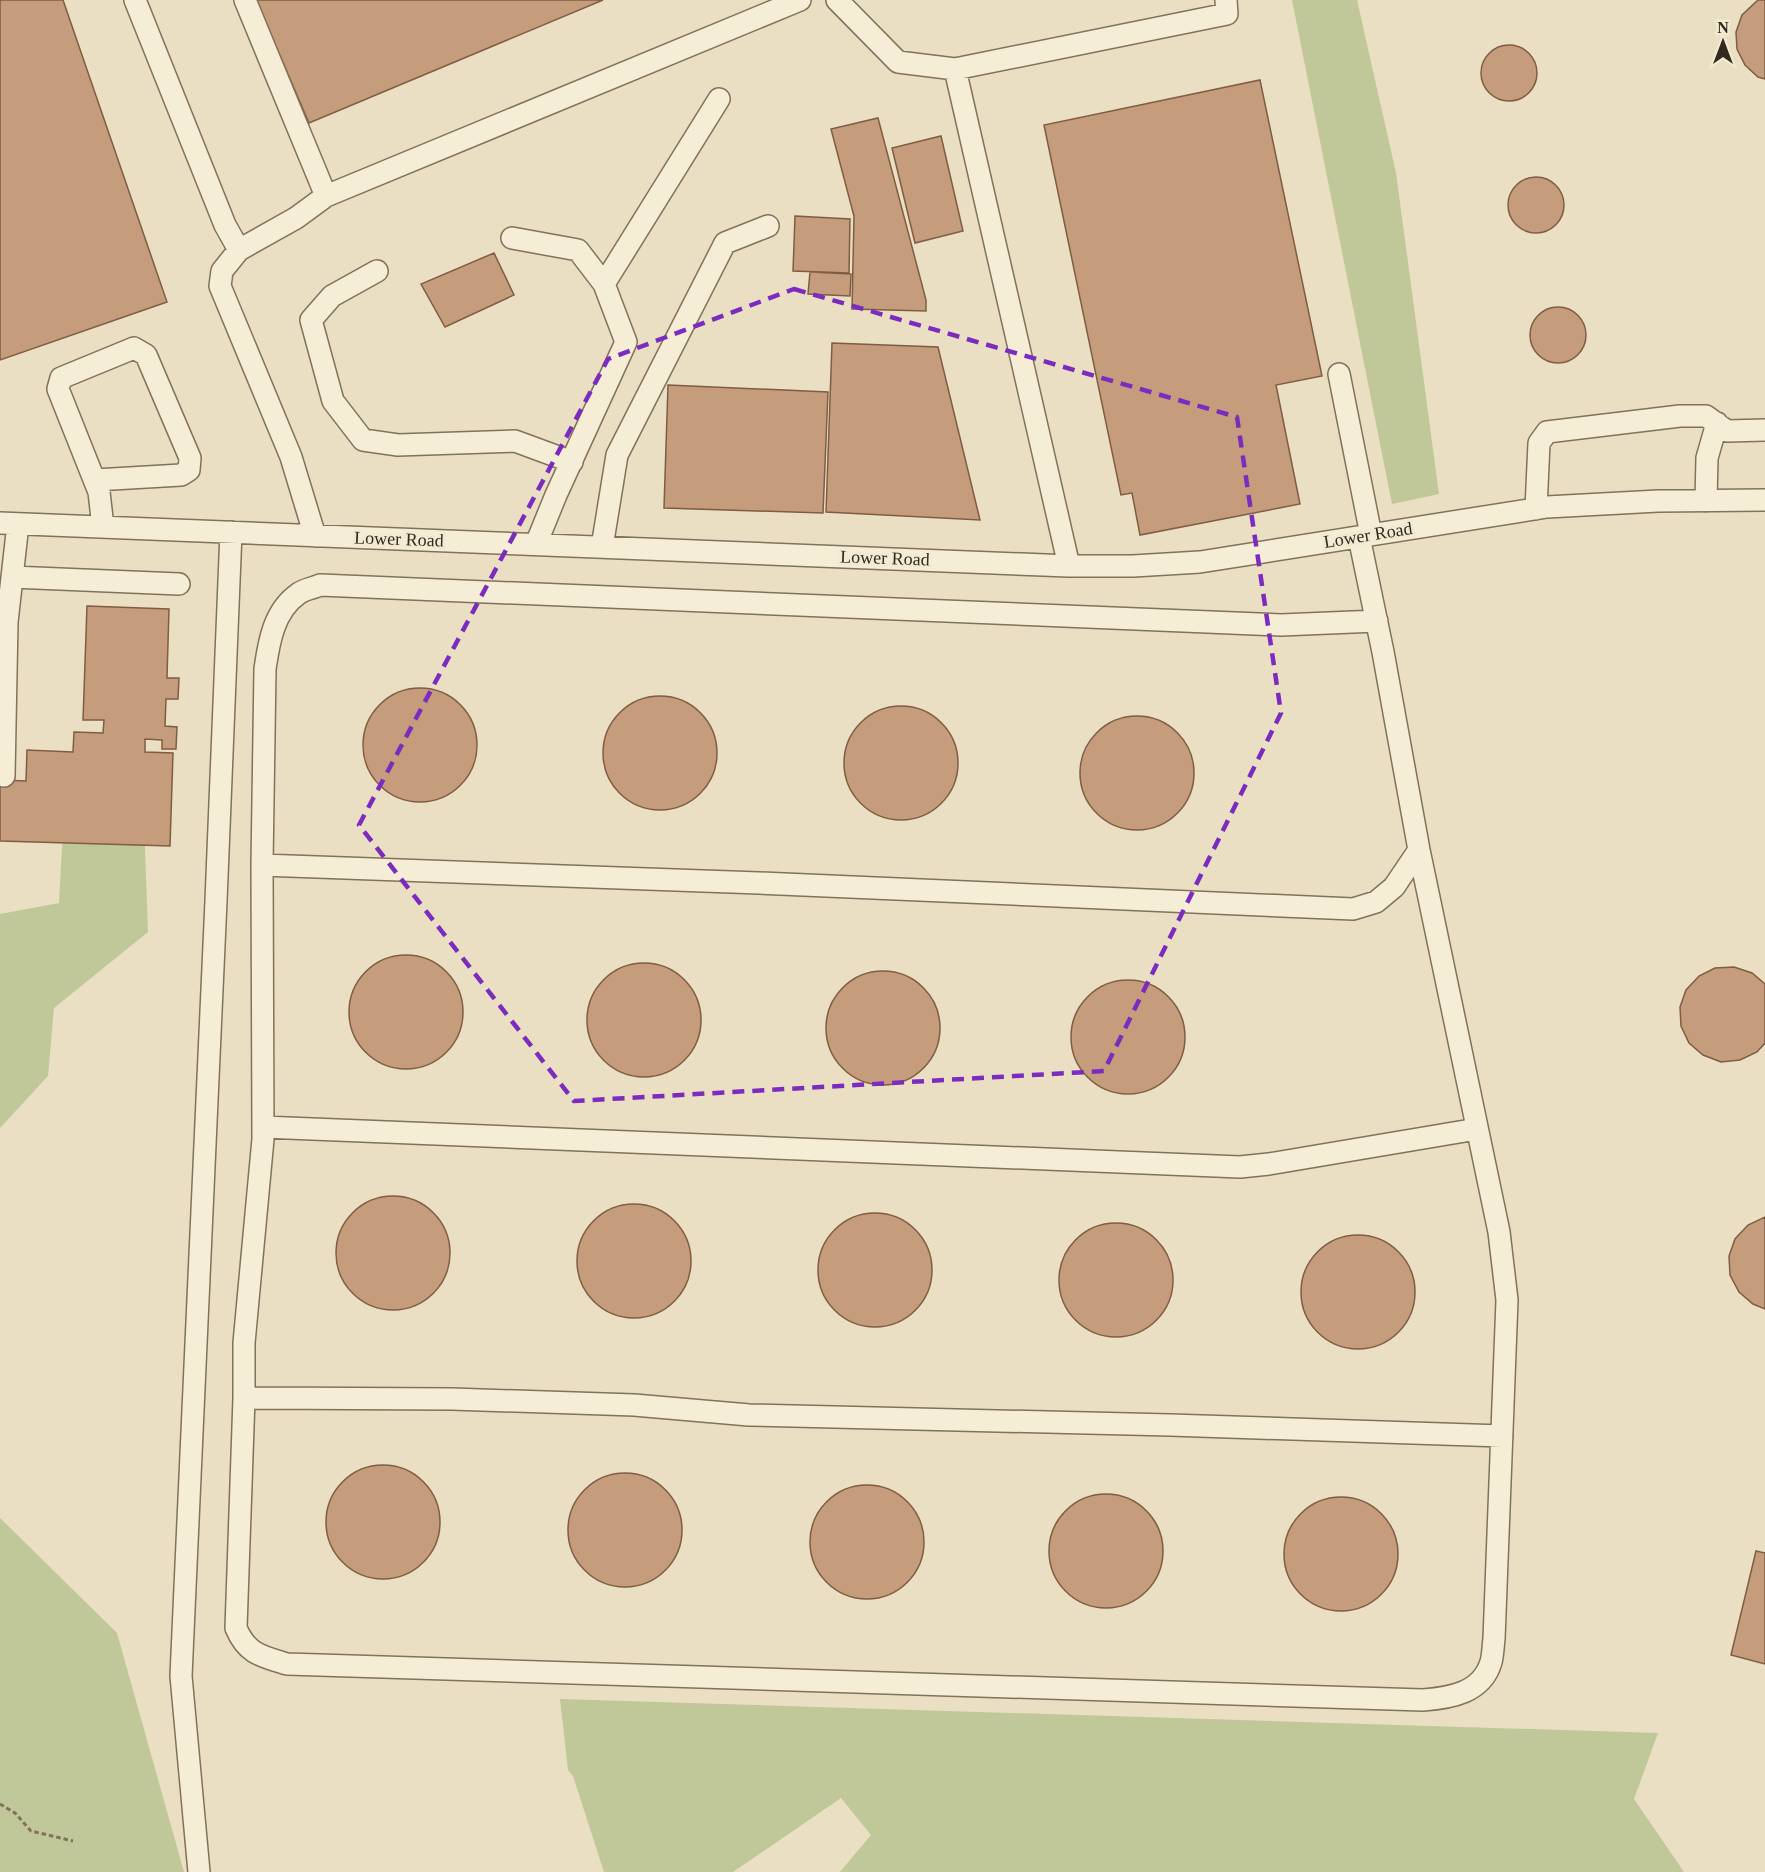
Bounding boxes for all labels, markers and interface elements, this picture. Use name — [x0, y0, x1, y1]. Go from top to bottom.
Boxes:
north arrow — [1693, 12, 1753, 72]
text: N — [1717, 19, 1729, 36]
street label: Lower Road — [1322, 518, 1414, 552]
street label: Lower Road — [354, 527, 444, 551]
street label: Lower Road — [840, 546, 930, 570]

